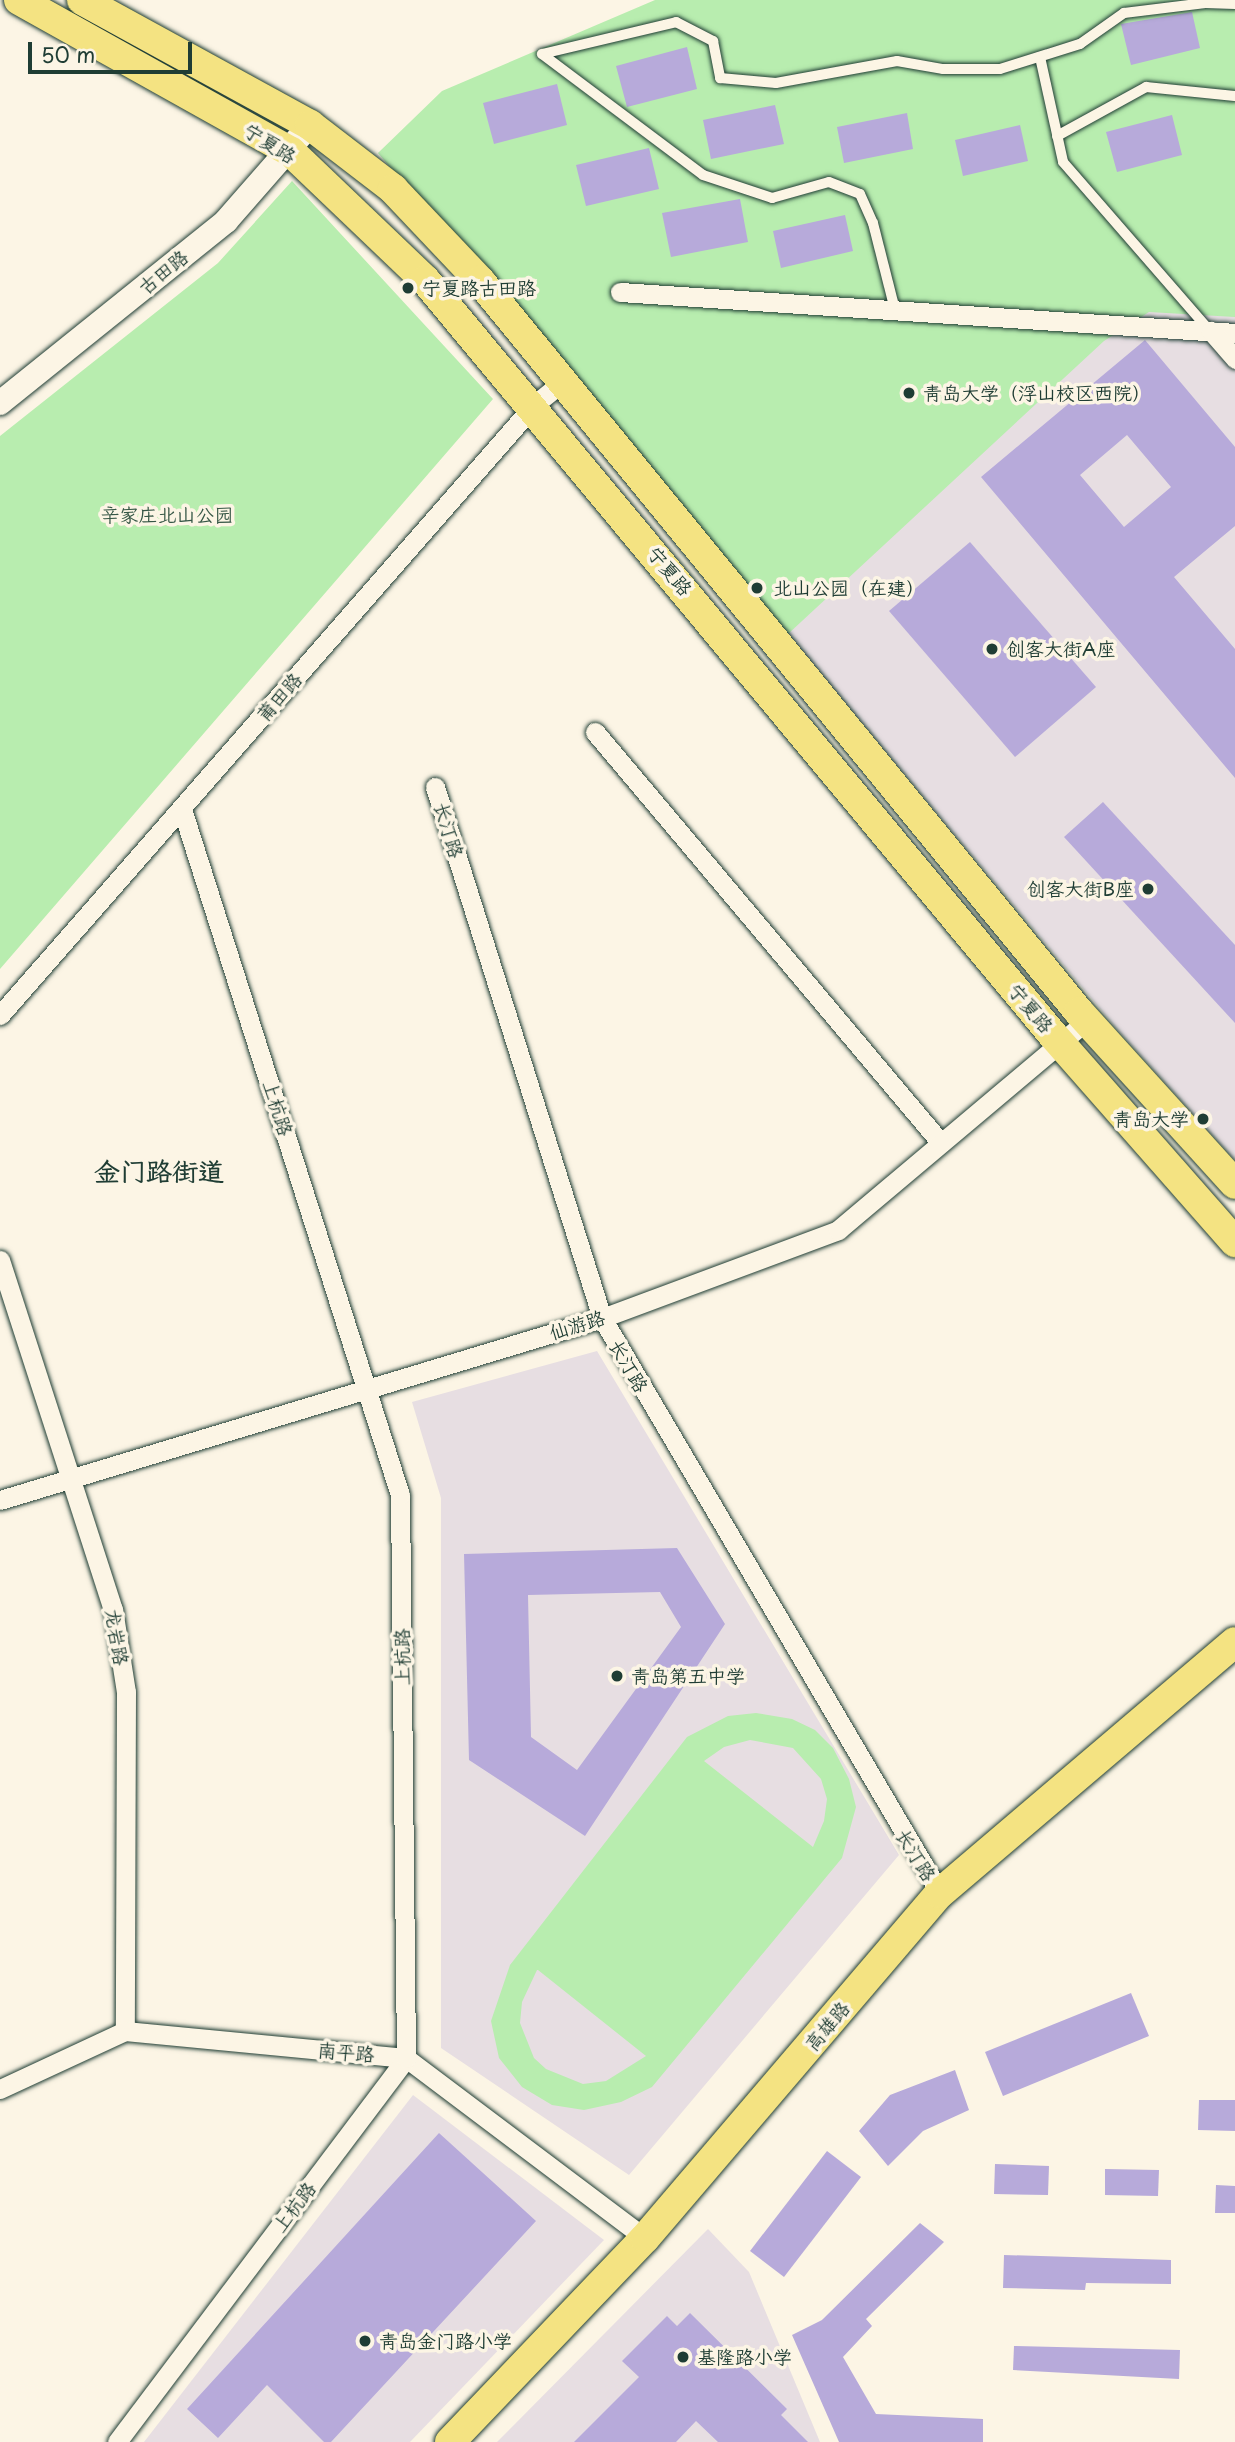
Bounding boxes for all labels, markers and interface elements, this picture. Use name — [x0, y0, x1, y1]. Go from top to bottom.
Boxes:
scale bar — [32, 28, 196, 72]
text: 50 m — [41, 38, 95, 70]
street label: 宁夏路 — [240, 118, 300, 168]
street label: 古田路 — [134, 245, 192, 299]
place label: 宁夏路古田路 — [422, 277, 536, 299]
marker: 宁夏路古田路 — [400, 280, 416, 296]
place label: 青岛大学（浮山校区西院） — [923, 382, 1151, 404]
marker: 青岛大学（浮山校区西院） — [901, 385, 917, 401]
park label: 辛家庄北山公园 — [101, 504, 233, 526]
street label: 宁夏路 — [643, 542, 697, 600]
place label: 北山公园（在建） — [773, 577, 925, 599]
marker: 北山公园（在建） — [747, 578, 767, 598]
place label: 创客大街A座 — [1006, 638, 1116, 660]
marker: 创客大街A座 — [984, 641, 1000, 657]
street label: 莆田路 — [252, 668, 306, 726]
street label: 长汀路 — [430, 799, 468, 861]
place label: 创客大街B座 — [1026, 878, 1134, 900]
marker: 创客大街B座 — [1140, 881, 1156, 897]
street label: 宁夏路 — [1004, 979, 1058, 1037]
street label: 上杭路 — [258, 1077, 298, 1139]
place label: 青岛大学 — [1113, 1108, 1189, 1130]
marker: 青岛大学 — [1195, 1111, 1211, 1127]
district label: 金门路街道 — [94, 1155, 224, 1187]
street label: 仙游路 — [546, 1306, 608, 1344]
street label: 长汀路 — [605, 1336, 653, 1396]
street label: 龙岩路 — [101, 1607, 133, 1667]
street label: 上杭路 — [390, 1628, 414, 1686]
place label: 青岛第五中学 — [631, 1665, 745, 1687]
marker: 青岛第五中学 — [609, 1668, 625, 1684]
street label: 长汀路 — [891, 1825, 941, 1885]
street label: 高雄路 — [800, 1997, 854, 2055]
street label: 南平路 — [317, 2038, 375, 2066]
street label: 上杭路 — [268, 2177, 320, 2237]
place label: 青岛金门路小学 — [379, 2330, 512, 2352]
marker: 青岛金门路小学 — [357, 2333, 373, 2349]
place label: 基隆路小学 — [697, 2346, 792, 2368]
marker: 基隆路小学 — [675, 2349, 691, 2365]

